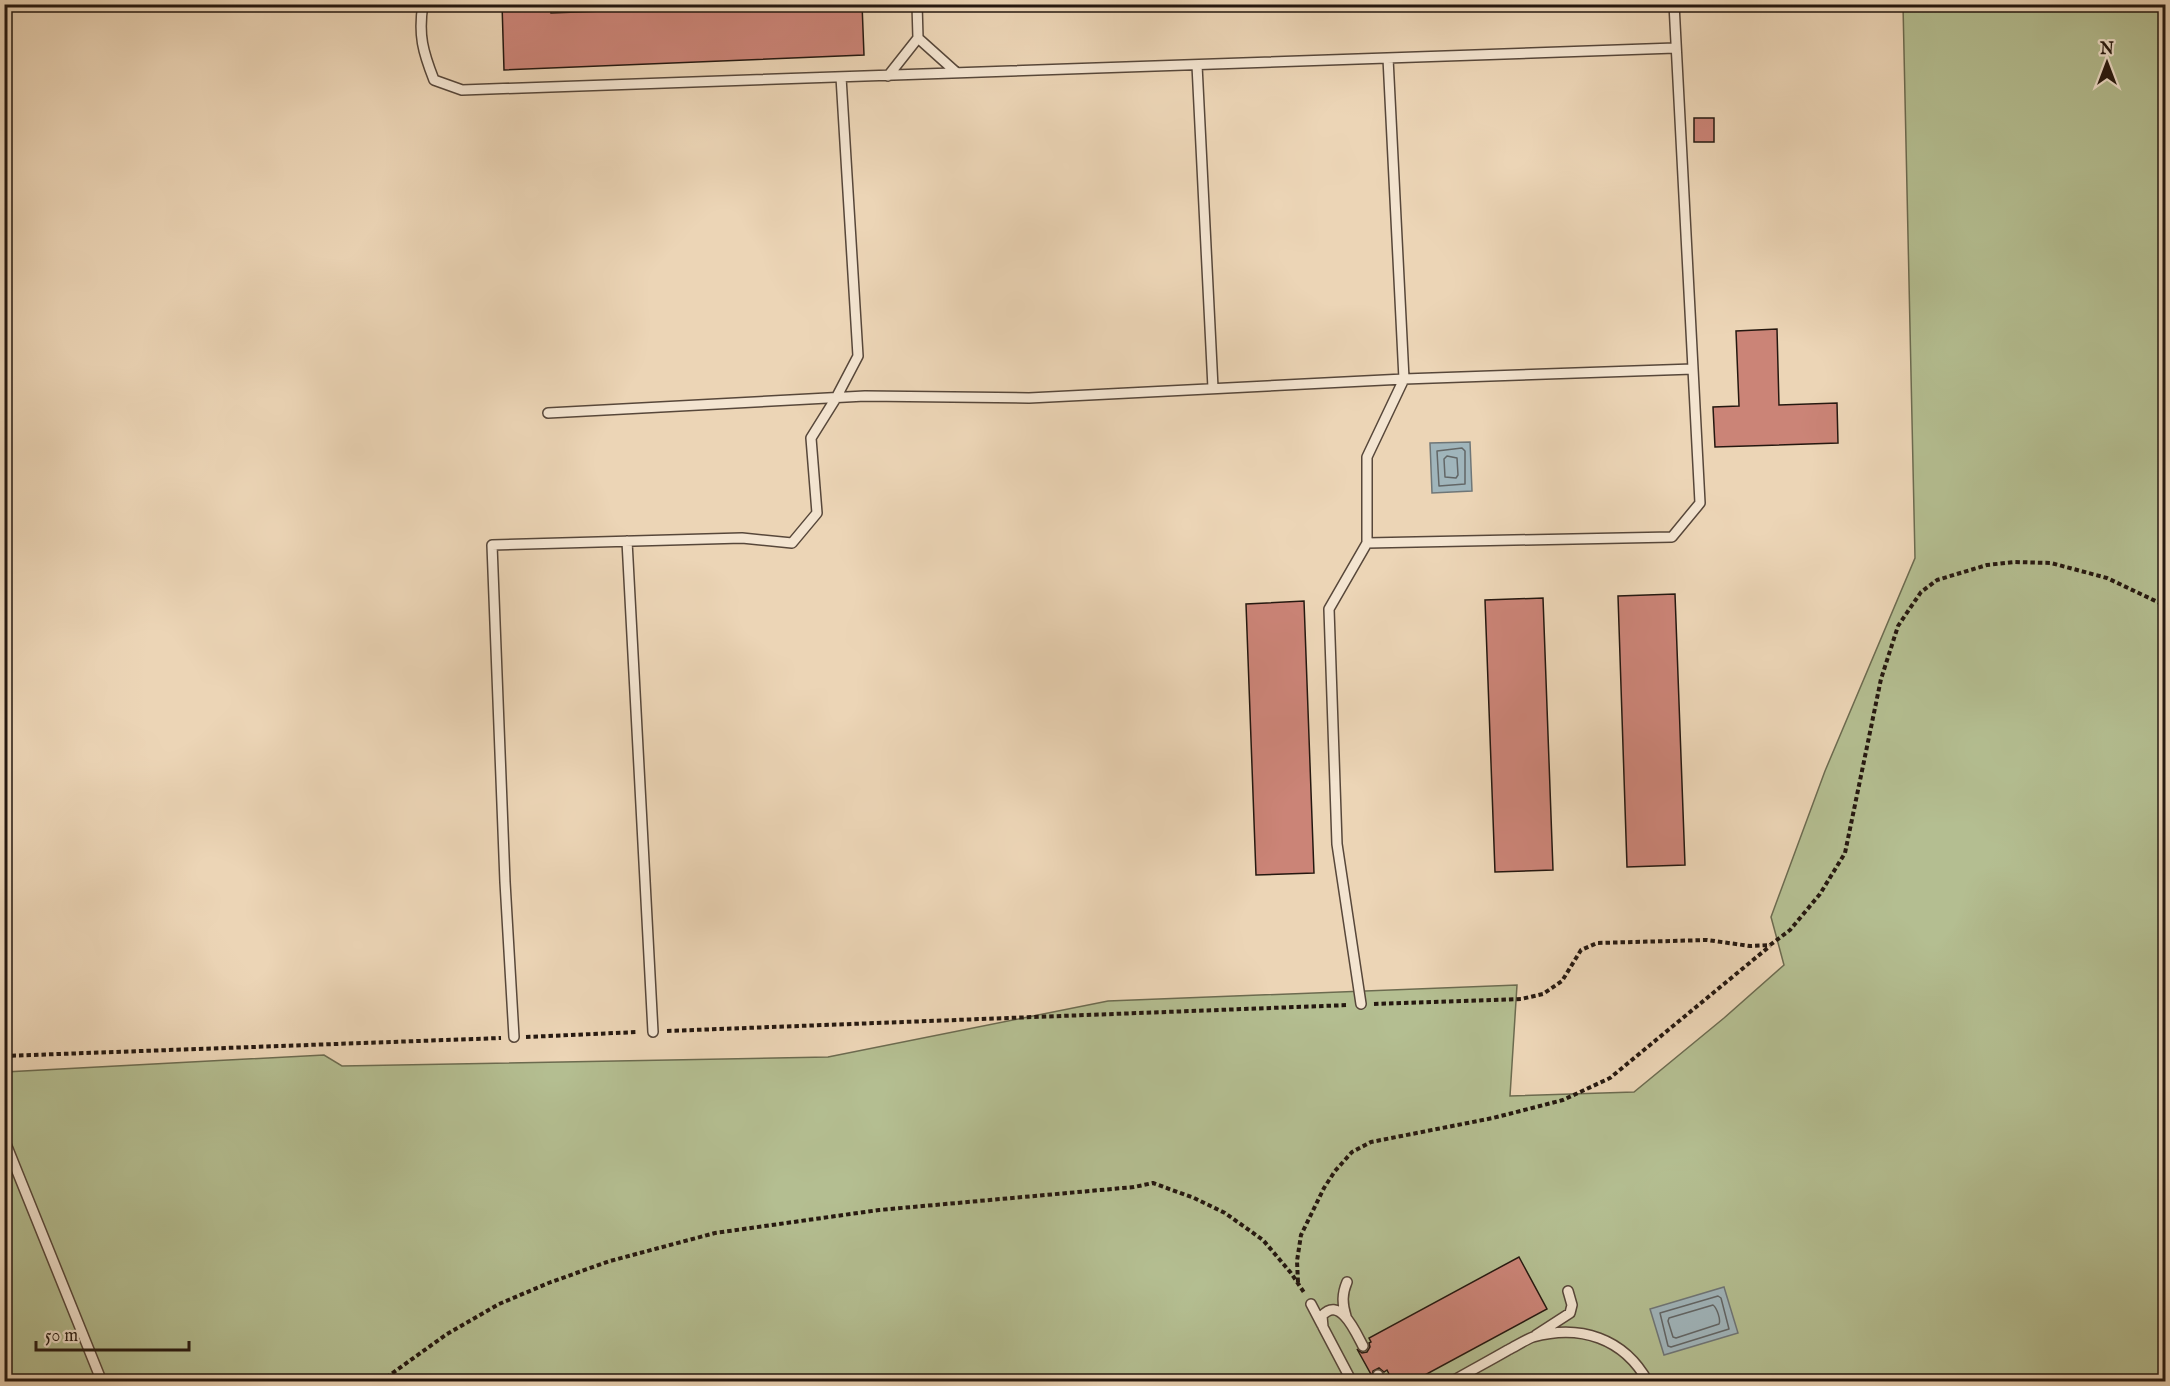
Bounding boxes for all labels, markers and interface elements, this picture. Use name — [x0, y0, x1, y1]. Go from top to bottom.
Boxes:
north arrow — [2077, 33, 2137, 93]
text: N — [2099, 40, 2114, 60]
scale bar — [36, 1314, 189, 1352]
text: 50 m — [45, 1325, 78, 1348]

